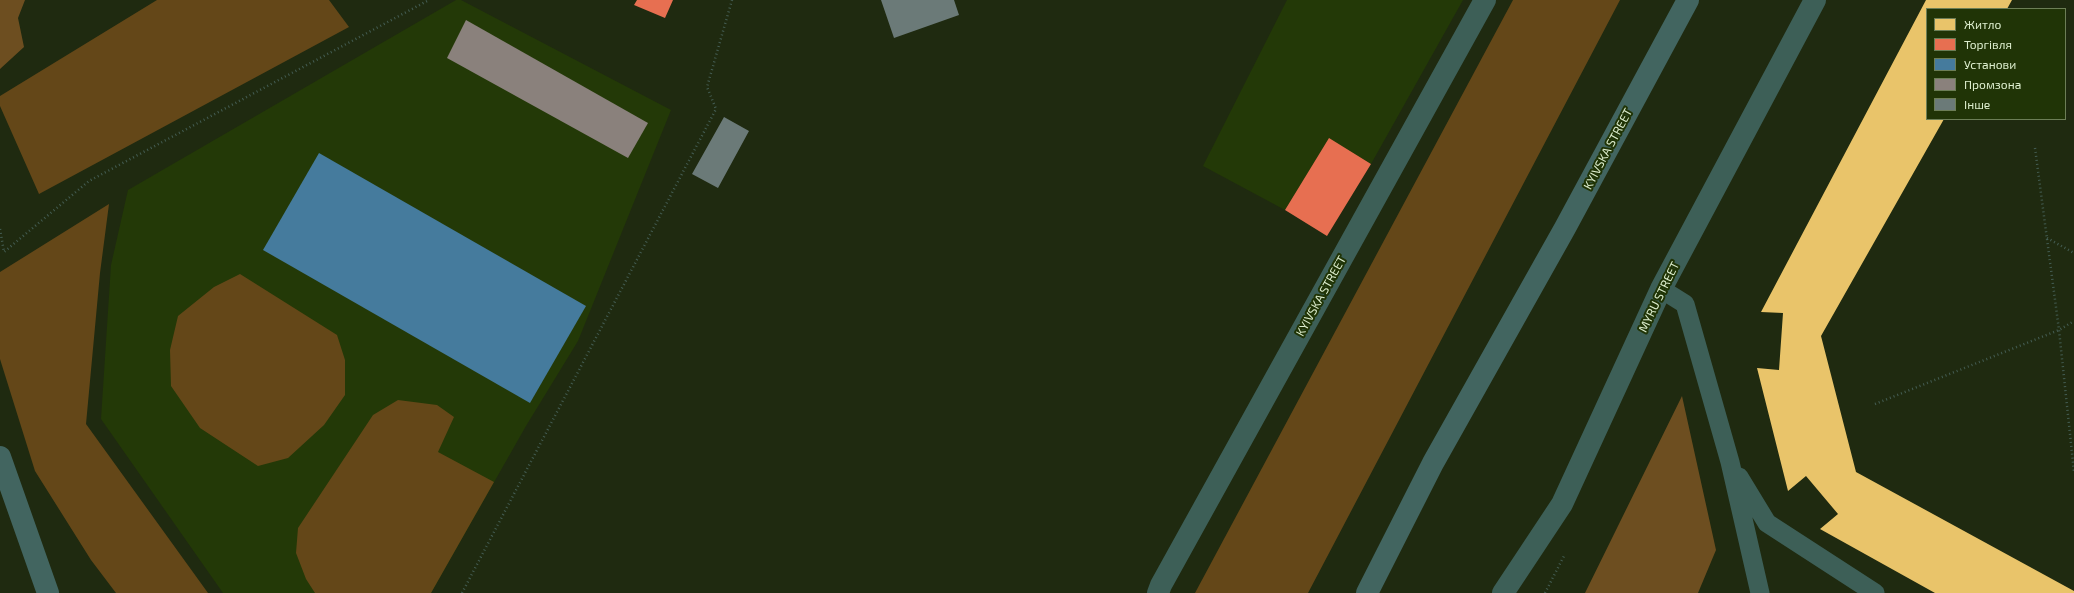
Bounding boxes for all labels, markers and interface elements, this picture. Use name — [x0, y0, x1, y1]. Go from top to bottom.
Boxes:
legend — [1926, 8, 2066, 120]
text: Житло — [1964, 17, 2001, 31]
text: Торгівля — [1964, 37, 2012, 51]
text: Установи — [1964, 57, 2016, 71]
text: Промзона — [1964, 77, 2021, 91]
text: Інше — [1964, 97, 1990, 111]
street label: KYIVSKA STREET — [1581, 106, 1635, 192]
street label: KYIVSKA STREET — [1293, 253, 1349, 339]
street label: MYRU STREET — [1636, 259, 1682, 335]

